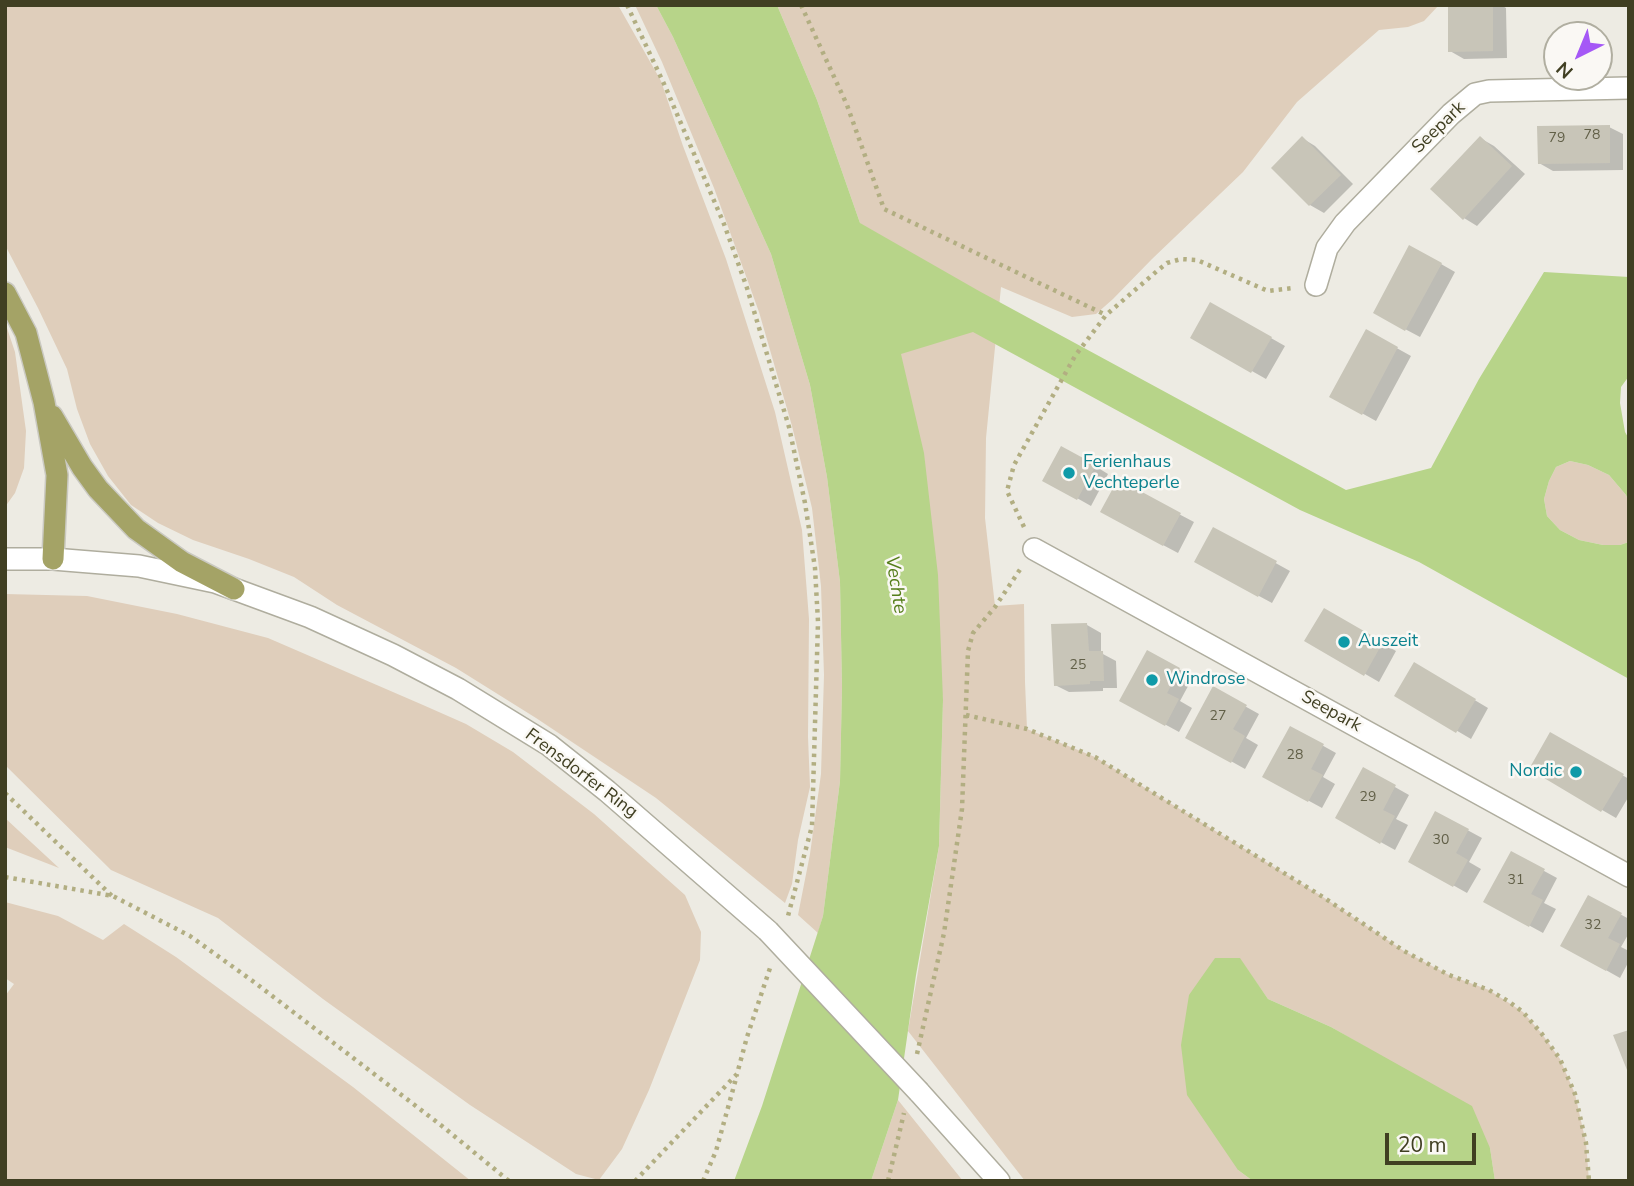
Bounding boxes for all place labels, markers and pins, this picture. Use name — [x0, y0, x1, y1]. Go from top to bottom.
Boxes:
place label: Ferienhaus Vechteperle — [1083, 452, 1180, 494]
marker: Ferienhaus Vechteperle — [1061, 465, 1077, 481]
place label: Auszeit — [1358, 631, 1418, 653]
marker: Auszeit — [1336, 634, 1352, 650]
place label: Windrose — [1166, 669, 1245, 691]
marker: Windrose — [1144, 672, 1160, 688]
place label: Nordic — [1509, 761, 1562, 783]
marker: Nordic — [1568, 764, 1584, 780]

